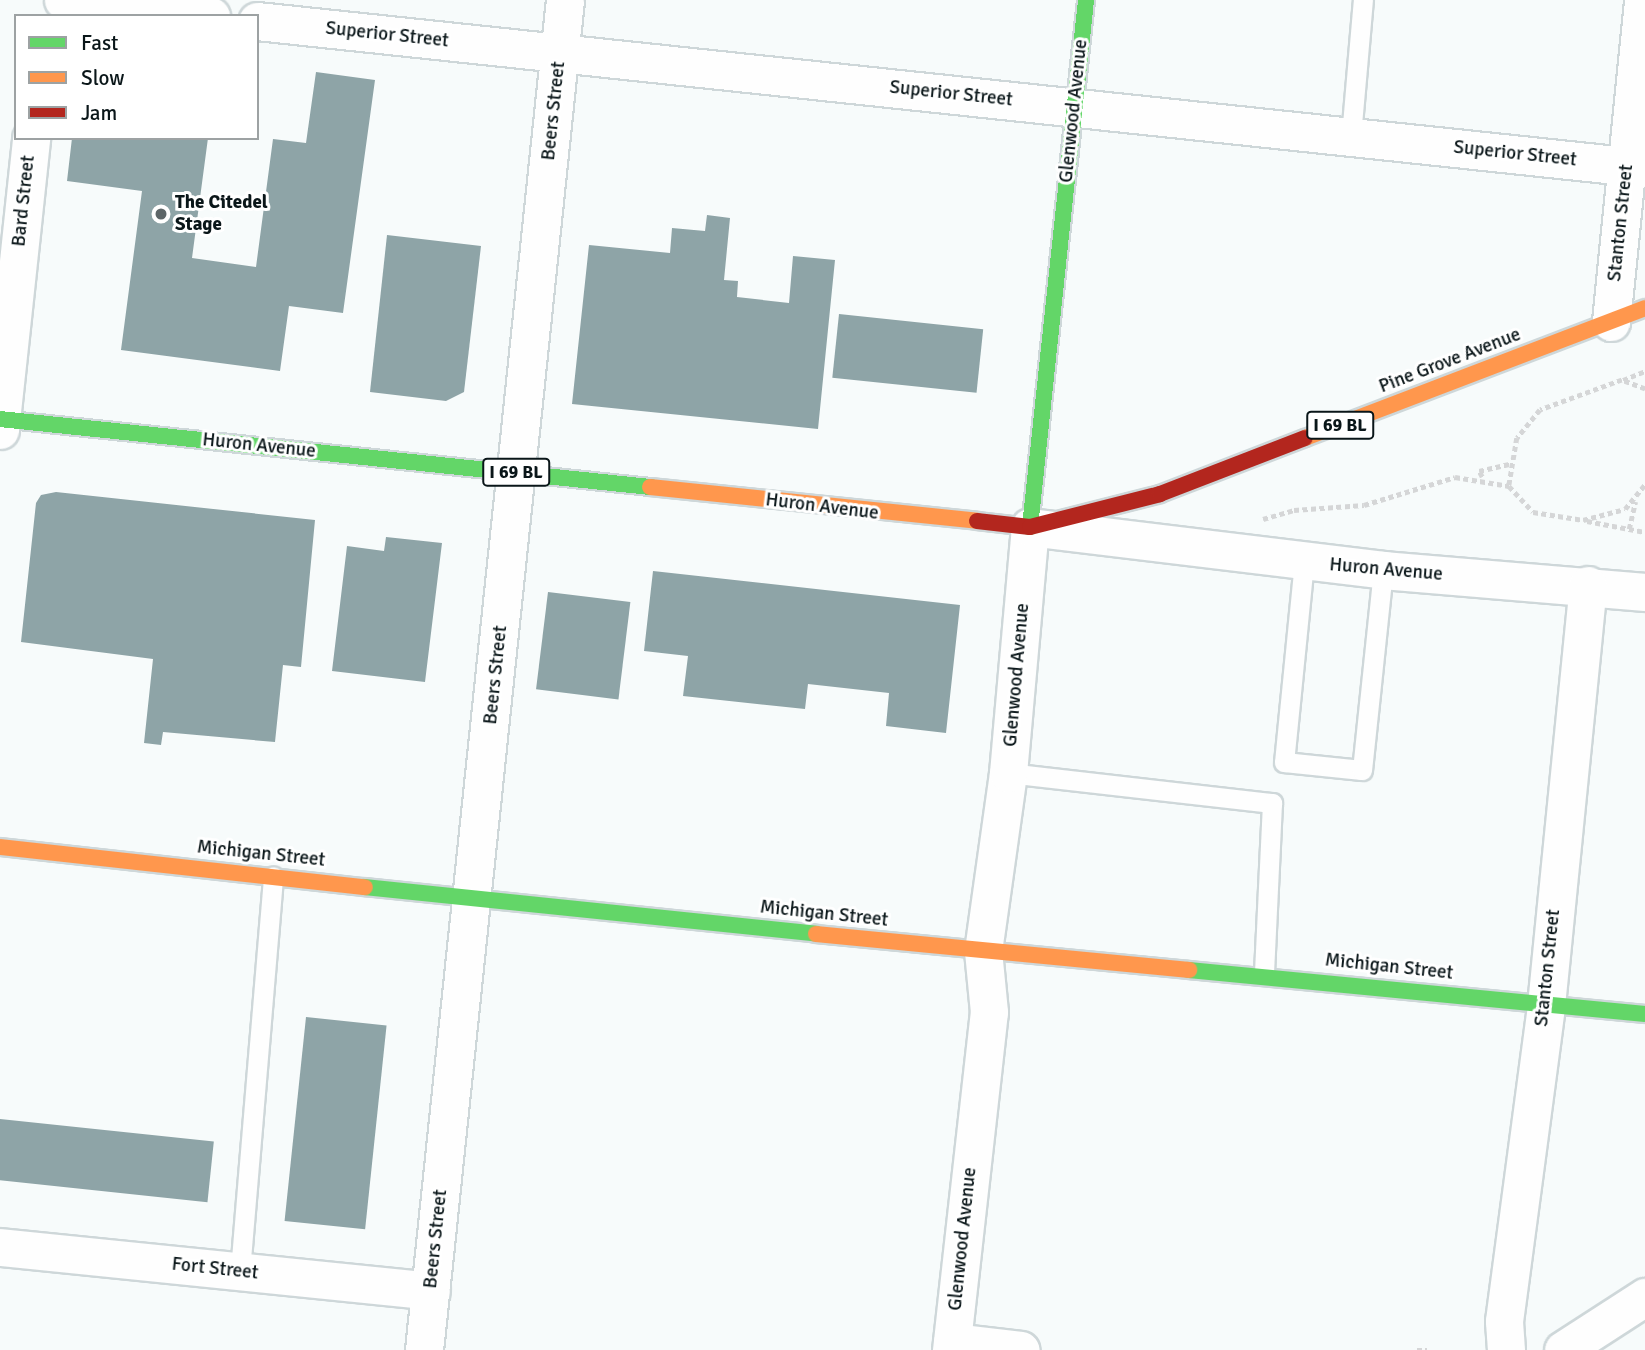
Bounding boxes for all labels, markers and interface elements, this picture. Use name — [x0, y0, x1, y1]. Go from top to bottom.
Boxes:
legend — [14, 14, 259, 140]
street label: Superior Street — [324, 17, 450, 53]
text: Fast — [81, 30, 118, 56]
street label: Glenwood Avenue — [1055, 38, 1093, 184]
street label: Beers Street — [537, 60, 571, 162]
text: Slow — [81, 65, 125, 91]
street label: Superior Street — [888, 76, 1014, 112]
text: Jam — [81, 100, 117, 126]
street label: Superior Street — [1452, 136, 1578, 172]
street label: Bard Street — [8, 154, 40, 248]
street label: Stanton Street — [1604, 163, 1638, 283]
place label: The Citedel Stage — [175, 192, 268, 236]
marker: The Citedel Stage — [153, 206, 169, 222]
street label: Pine Grove Avenue — [1376, 323, 1524, 399]
road number: I 69 BL — [1305, 410, 1375, 440]
street label: Huron Avenue — [201, 429, 317, 463]
road number: I 69 BL — [481, 458, 551, 486]
street label: Huron Avenue — [764, 489, 880, 525]
street label: Huron Avenue — [1328, 554, 1444, 586]
street label: Glenwood Avenue — [999, 602, 1035, 748]
street label: Beers Street — [479, 624, 513, 726]
street label: Michigan Street — [196, 836, 326, 872]
street label: Michigan Street — [759, 896, 889, 932]
street label: Stanton Street — [1531, 908, 1565, 1028]
street label: Michigan Street — [1324, 949, 1454, 985]
street label: Glenwood Avenue — [944, 1166, 982, 1312]
street label: Beers Street — [419, 1188, 453, 1290]
street label: Fort Street — [171, 1253, 259, 1285]

